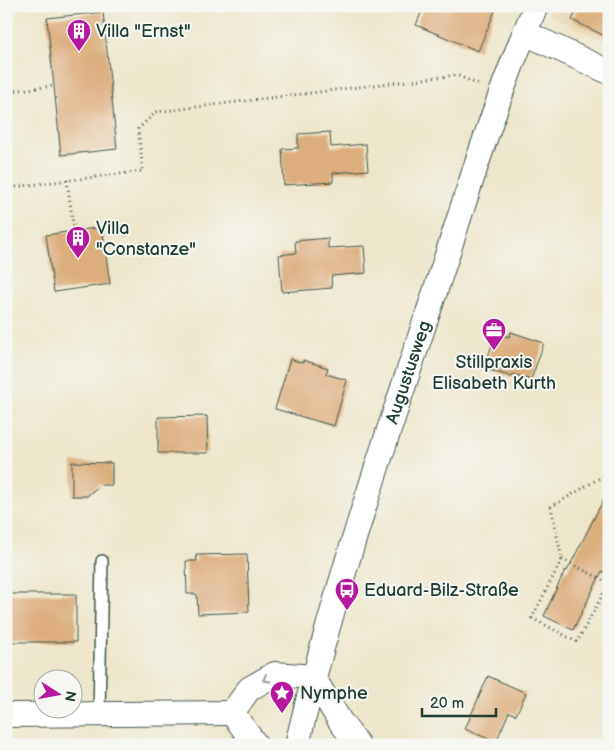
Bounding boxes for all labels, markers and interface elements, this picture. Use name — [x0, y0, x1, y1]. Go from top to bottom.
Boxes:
building icon: Villa "Ernst" — [66, 18, 92, 52]
place label: Villa "Ernst" — [96, 21, 191, 42]
place label: Villa "Constanze" — [96, 218, 196, 260]
building icon: Villa "Constanze" — [65, 225, 91, 259]
office icon: Stillpraxis Elisabeth Kurth — [481, 317, 507, 351]
street label: Augustusweg — [381, 318, 435, 427]
place label: Stillpraxis Elisabeth Kurth — [432, 352, 556, 394]
bus stop icon: Eduard-Bilz-Straße — [334, 577, 360, 611]
place label: Eduard-Bilz-Straße — [364, 580, 519, 601]
north arrow — [32, 668, 82, 718]
one-way arrow — [263, 672, 272, 682]
place icon: Nymphe — [269, 680, 295, 714]
place label: Nymphe — [300, 683, 368, 704]
scale bar — [422, 686, 496, 718]
text: N — [61, 690, 80, 703]
text: 20 m — [430, 694, 464, 713]

